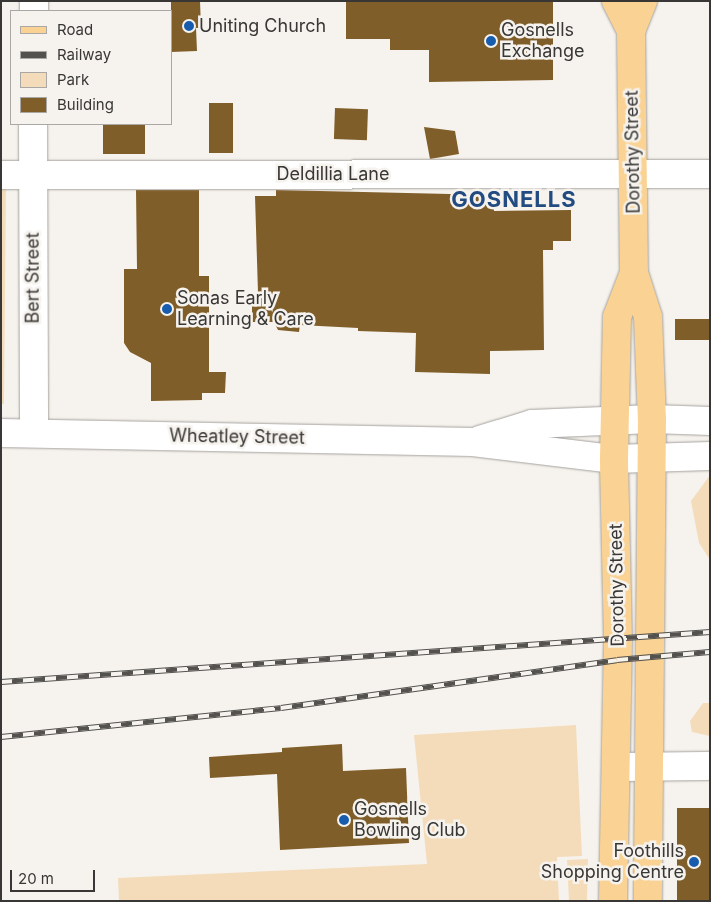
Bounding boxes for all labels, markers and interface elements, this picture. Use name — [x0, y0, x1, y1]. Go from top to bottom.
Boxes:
legend — [10, 10, 172, 125]
place label: Uniting Church — [199, 15, 326, 37]
text: Road — [57, 20, 93, 39]
marker: Uniting Church — [183, 20, 195, 32]
place label: Gosnells Exchange — [501, 20, 584, 62]
marker: Gosnells Exchange — [485, 35, 497, 47]
text: Railway — [57, 45, 111, 64]
text: Park — [57, 70, 89, 89]
street label: Dorothy Street — [621, 90, 645, 214]
text: Building — [57, 95, 114, 114]
street label: Deldillia Lane — [277, 163, 389, 185]
district label: GOSNELLS — [450, 187, 578, 213]
street label: Bert Street — [22, 232, 44, 324]
place label: Sonas Early Learning & Care — [177, 288, 314, 330]
marker: Sonas Early Learning & Care — [161, 303, 173, 315]
street label: Wheatley Street — [169, 425, 305, 449]
street label: Dorothy Street — [605, 523, 629, 647]
place label: Gosnells Bowling Club — [354, 799, 466, 842]
marker: Gosnells Bowling Club — [338, 814, 350, 826]
place label: Foothills Shopping Centre — [541, 841, 684, 884]
marker: Foothills Shopping Centre — [688, 856, 700, 868]
scale bar — [12, 860, 98, 892]
text: 20 m — [18, 869, 54, 888]

